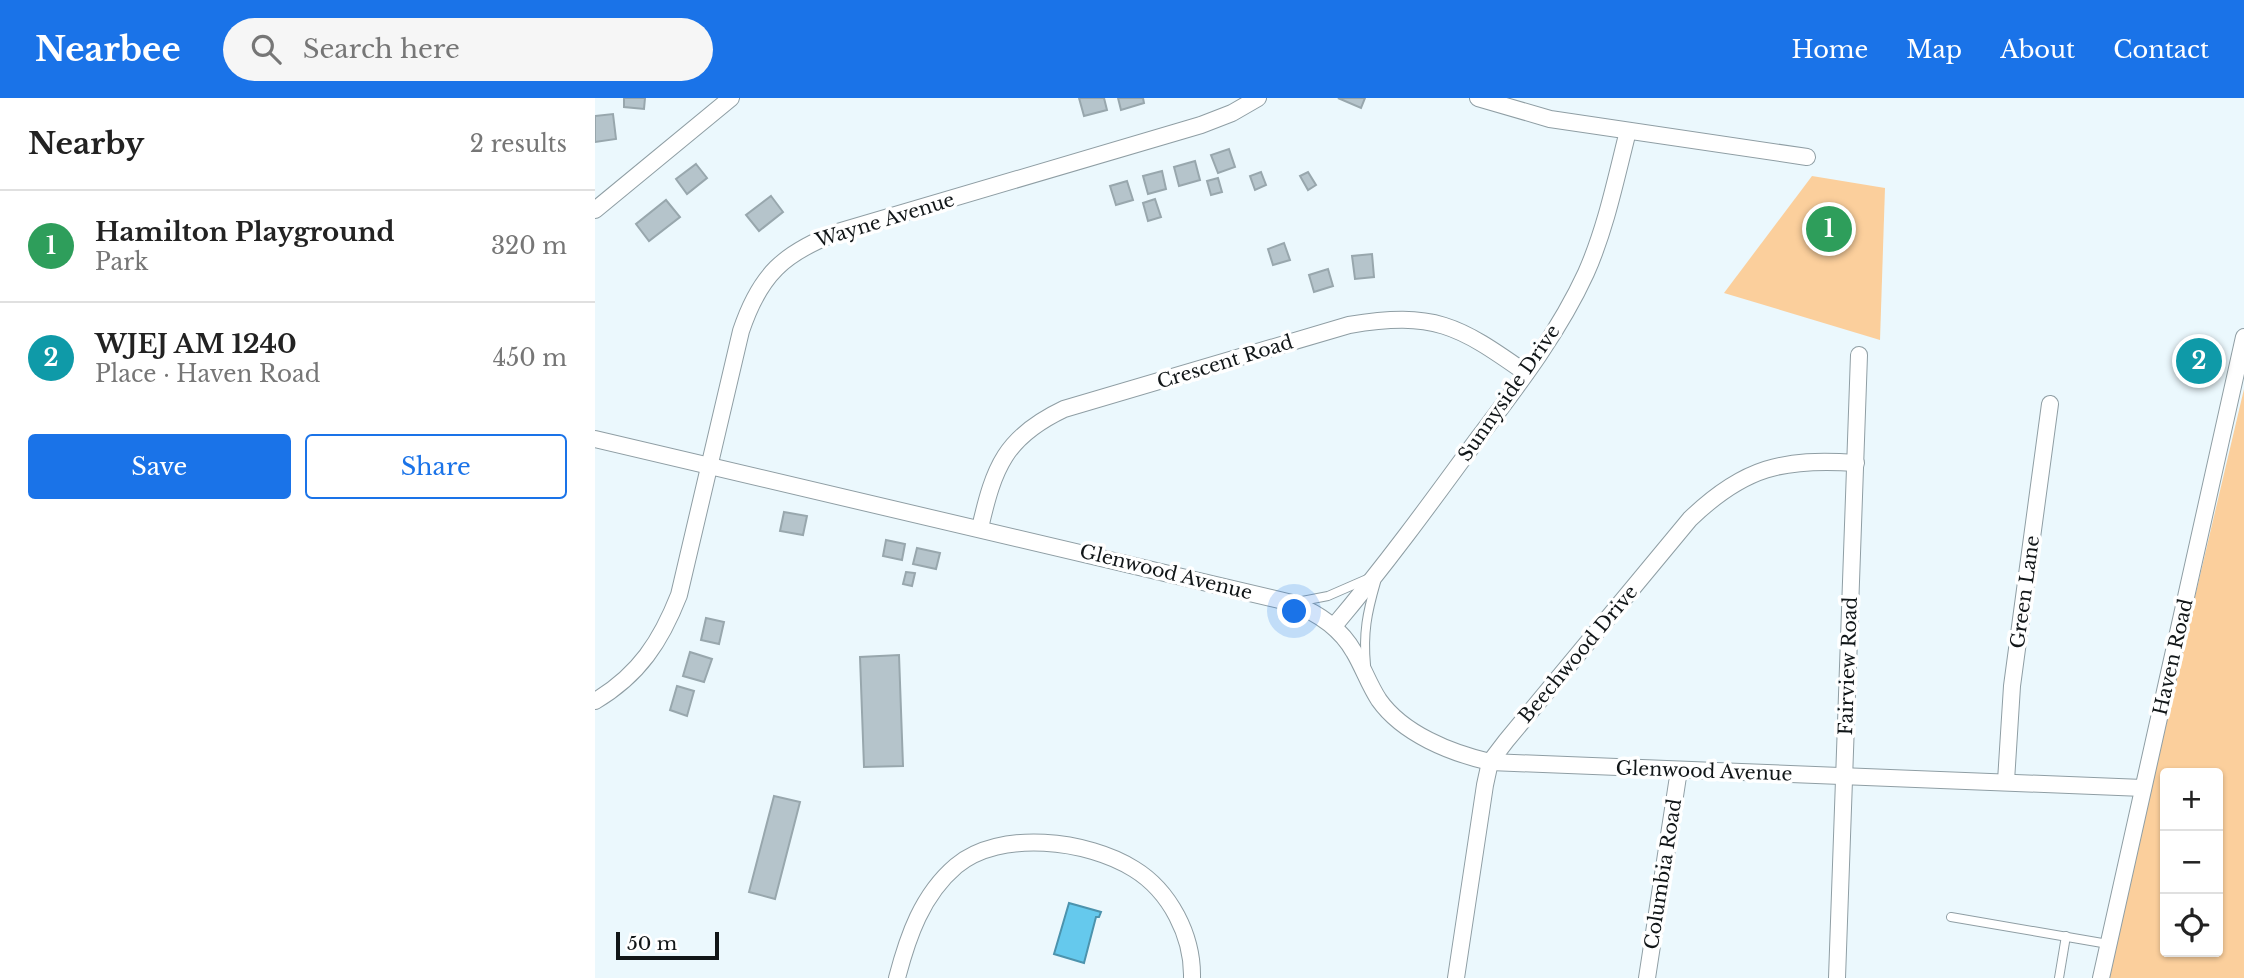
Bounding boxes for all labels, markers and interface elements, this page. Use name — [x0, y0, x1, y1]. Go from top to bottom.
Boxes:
search box — [223, 18, 713, 81]
text: Nearbee — [35, 29, 181, 70]
icon: search — [247, 30, 285, 68]
text: Search here — [303, 33, 460, 65]
text: Home — [1792, 35, 1868, 64]
text: Map — [1906, 35, 1962, 64]
text: About — [2000, 35, 2075, 64]
text: Contact — [2113, 35, 2209, 64]
text: Nearby — [28, 125, 144, 162]
text: 2 results — [470, 130, 567, 158]
street label: Wayne Avenue — [812, 188, 957, 252]
pin: 1 — [1806, 203, 1852, 255]
text: Hamilton Playground — [95, 216, 395, 248]
text: 1 — [46, 232, 56, 260]
text: 320 m — [491, 232, 567, 260]
text: Park — [95, 248, 148, 276]
street label: Sunnyside Drive — [1453, 320, 1565, 466]
text: WJEJ AM 1240 — [95, 328, 297, 360]
street label: Crescent Road — [1154, 330, 1296, 394]
pin: 2 — [2176, 335, 2222, 387]
text: 2 — [44, 344, 58, 372]
text: 450 m — [493, 344, 567, 372]
text: Place · Haven Road — [95, 360, 320, 388]
button: Save — [28, 434, 291, 499]
button: Share — [305, 434, 567, 499]
street label: Green Lane — [2006, 534, 2044, 650]
street label: Glenwood Avenue — [1077, 539, 1255, 605]
street label: Beechwood Drive — [1514, 581, 1642, 727]
your location — [1277, 594, 1311, 628]
street label: Fairview Road — [1834, 596, 1862, 736]
street label: Haven Road — [2148, 596, 2198, 718]
street label: Glenwood Avenue — [1615, 756, 1793, 786]
map controls — [2160, 768, 2223, 957]
button: + — [2160, 768, 2223, 831]
street label: Columbia Road — [1640, 797, 1686, 951]
button: − — [2160, 831, 2223, 894]
button: locate — [2160, 894, 2223, 957]
scale bar — [616, 929, 719, 961]
text: 50 m — [627, 932, 677, 955]

